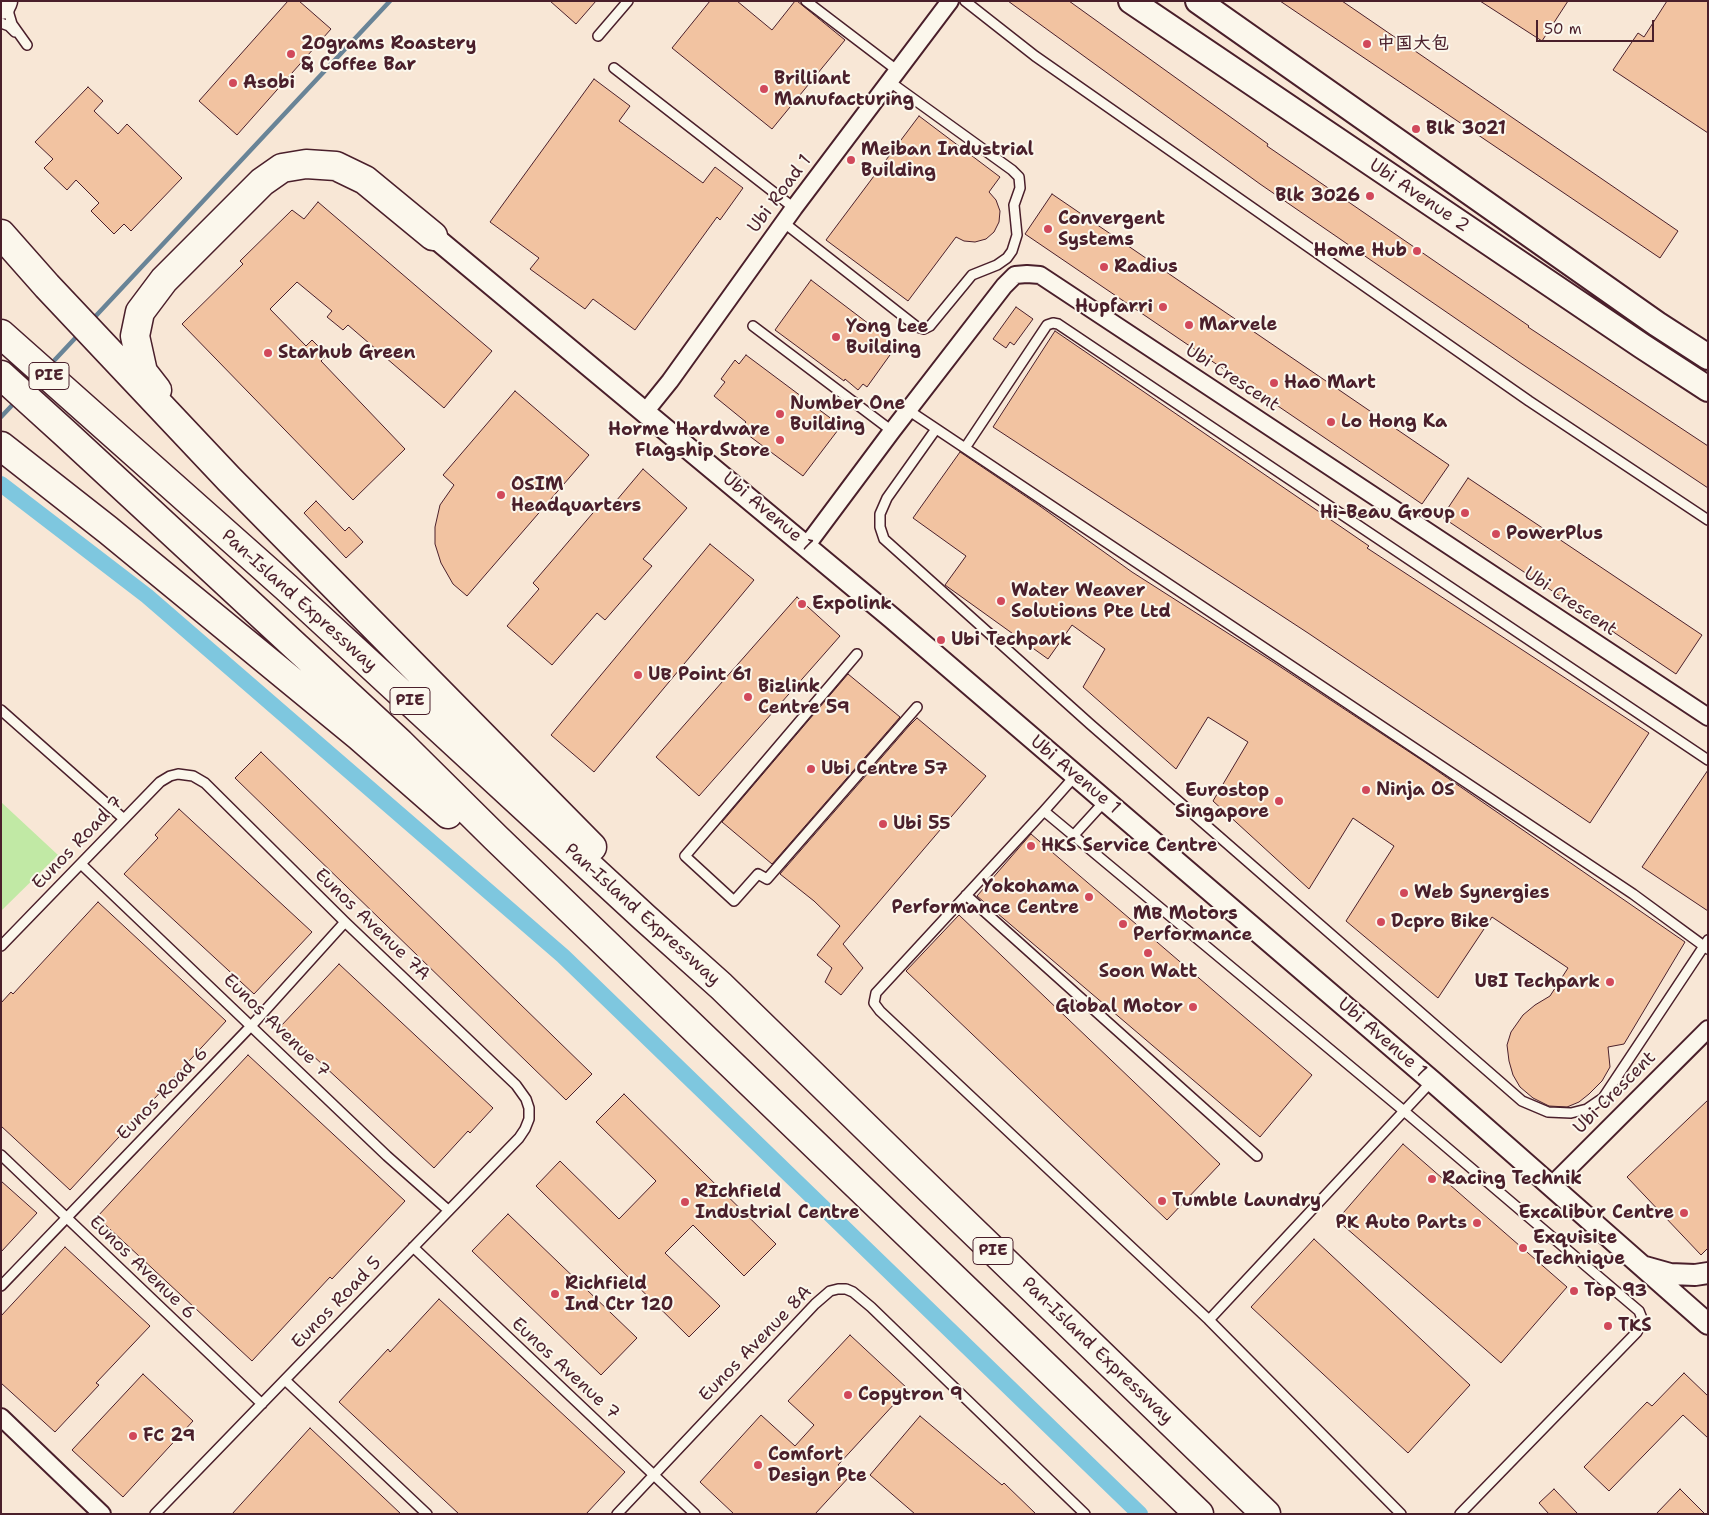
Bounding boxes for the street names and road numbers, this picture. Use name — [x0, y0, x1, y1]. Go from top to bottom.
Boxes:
street label: Ubi Road 1 — [744, 151, 816, 237]
street label: Ubi Avenue 2 — [1365, 155, 1473, 237]
street label: Ubi Crescent — [1181, 340, 1283, 416]
road number: PIE — [29, 362, 69, 390]
street label: Ubi Avenue 1 — [718, 468, 816, 556]
street label: Pan-Island Expressway — [217, 525, 381, 677]
street label: Ubi Crescent — [1519, 563, 1621, 641]
road number: PIE — [390, 688, 430, 714]
street label: Ubi Avenue 1 — [1026, 731, 1124, 819]
street label: Eunos Road 7 — [28, 792, 128, 894]
street label: Pan-Island Expressway — [560, 839, 724, 991]
street label: Eunos Avenue 7A — [310, 864, 434, 986]
street label: Eunos Avenue 7 — [218, 970, 334, 1082]
street label: Ubi Avenue 1 — [1333, 994, 1431, 1082]
street label: Eunos Road 6 — [113, 1043, 213, 1145]
street label: Ubi Crescent — [1569, 1047, 1661, 1139]
street label: Eunos Avenue 6 — [84, 1212, 200, 1324]
road number: PIE — [973, 1238, 1013, 1264]
street label: Eunos Road 5 — [288, 1252, 386, 1354]
street label: Pan-Island Expressway — [1017, 1273, 1177, 1429]
street label: Eunos Avenue 8A — [695, 1282, 817, 1406]
street label: Eunos Avenue 7 — [507, 1313, 623, 1425]

